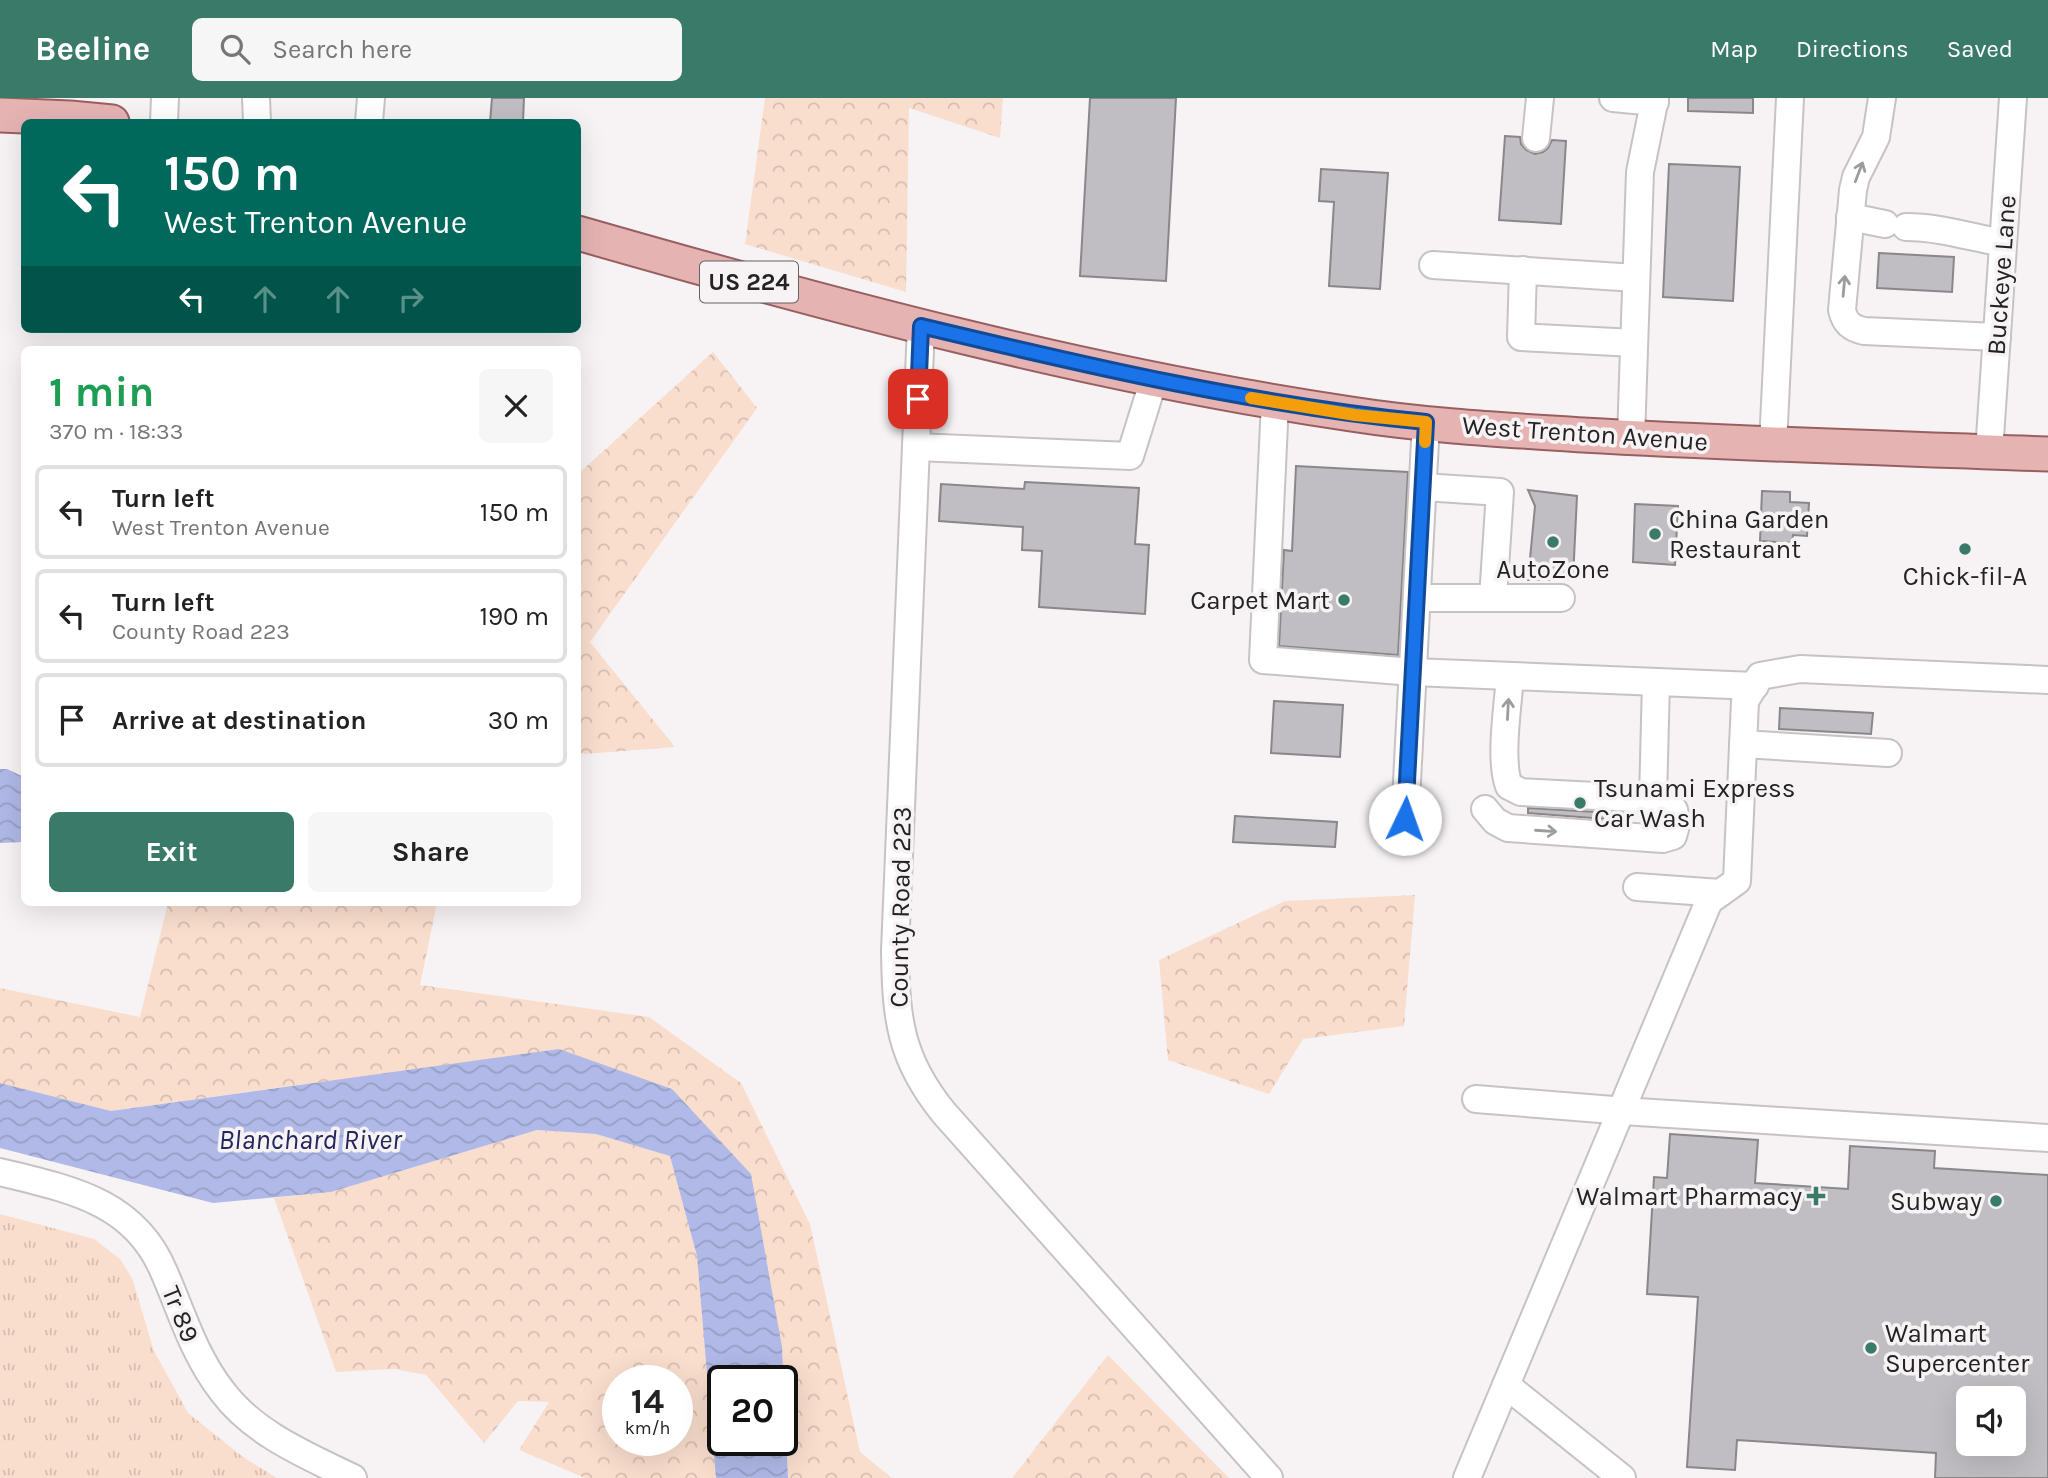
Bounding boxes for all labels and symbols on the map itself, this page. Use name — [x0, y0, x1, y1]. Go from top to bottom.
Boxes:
one-way arrow — [1853, 162, 1866, 183]
street label: Buckeye Lane — [1980, 194, 2023, 356]
road number: US 224 — [700, 262, 798, 302]
one-way arrow — [1838, 275, 1851, 298]
pin — [888, 369, 948, 429]
street label: West Trenton Avenue — [1461, 409, 1709, 458]
place label: China Garden Restaurant — [1669, 504, 1829, 565]
marker: China Garden Restaurant — [1647, 526, 1663, 542]
marker: AutoZone — [1545, 534, 1561, 550]
marker: Chick-fil-A — [1957, 541, 1973, 557]
place label: AutoZone — [1496, 554, 1610, 585]
place label: Chick-fil-A — [1903, 561, 2027, 592]
place label: Carpet Mart — [1190, 585, 1330, 616]
marker: Carpet Mart — [1336, 592, 1352, 608]
one-way arrow — [1502, 699, 1515, 721]
place label: Tsunami Express Car Wash — [1594, 773, 1795, 834]
position arrow — [1368, 782, 1442, 856]
marker: Tsunami Express Car Wash — [1572, 795, 1588, 811]
street label: County Road 223 — [883, 806, 918, 1008]
one-way arrow — [1534, 825, 1557, 838]
water label: Blanchard River — [218, 1123, 403, 1156]
place label: Walmart Pharmacy — [1576, 1181, 1802, 1212]
place label: Subway — [1890, 1186, 1982, 1217]
marker: Walmart Pharmacy — [1808, 1188, 1824, 1204]
marker: Subway — [1988, 1193, 2004, 1209]
street label: Tr 89 — [155, 1282, 206, 1347]
place label: Walmart Supercenter — [1885, 1318, 2030, 1379]
marker: Walmart Supercenter — [1863, 1340, 1879, 1356]
speed limit sign: 20 — [707, 1365, 798, 1456]

